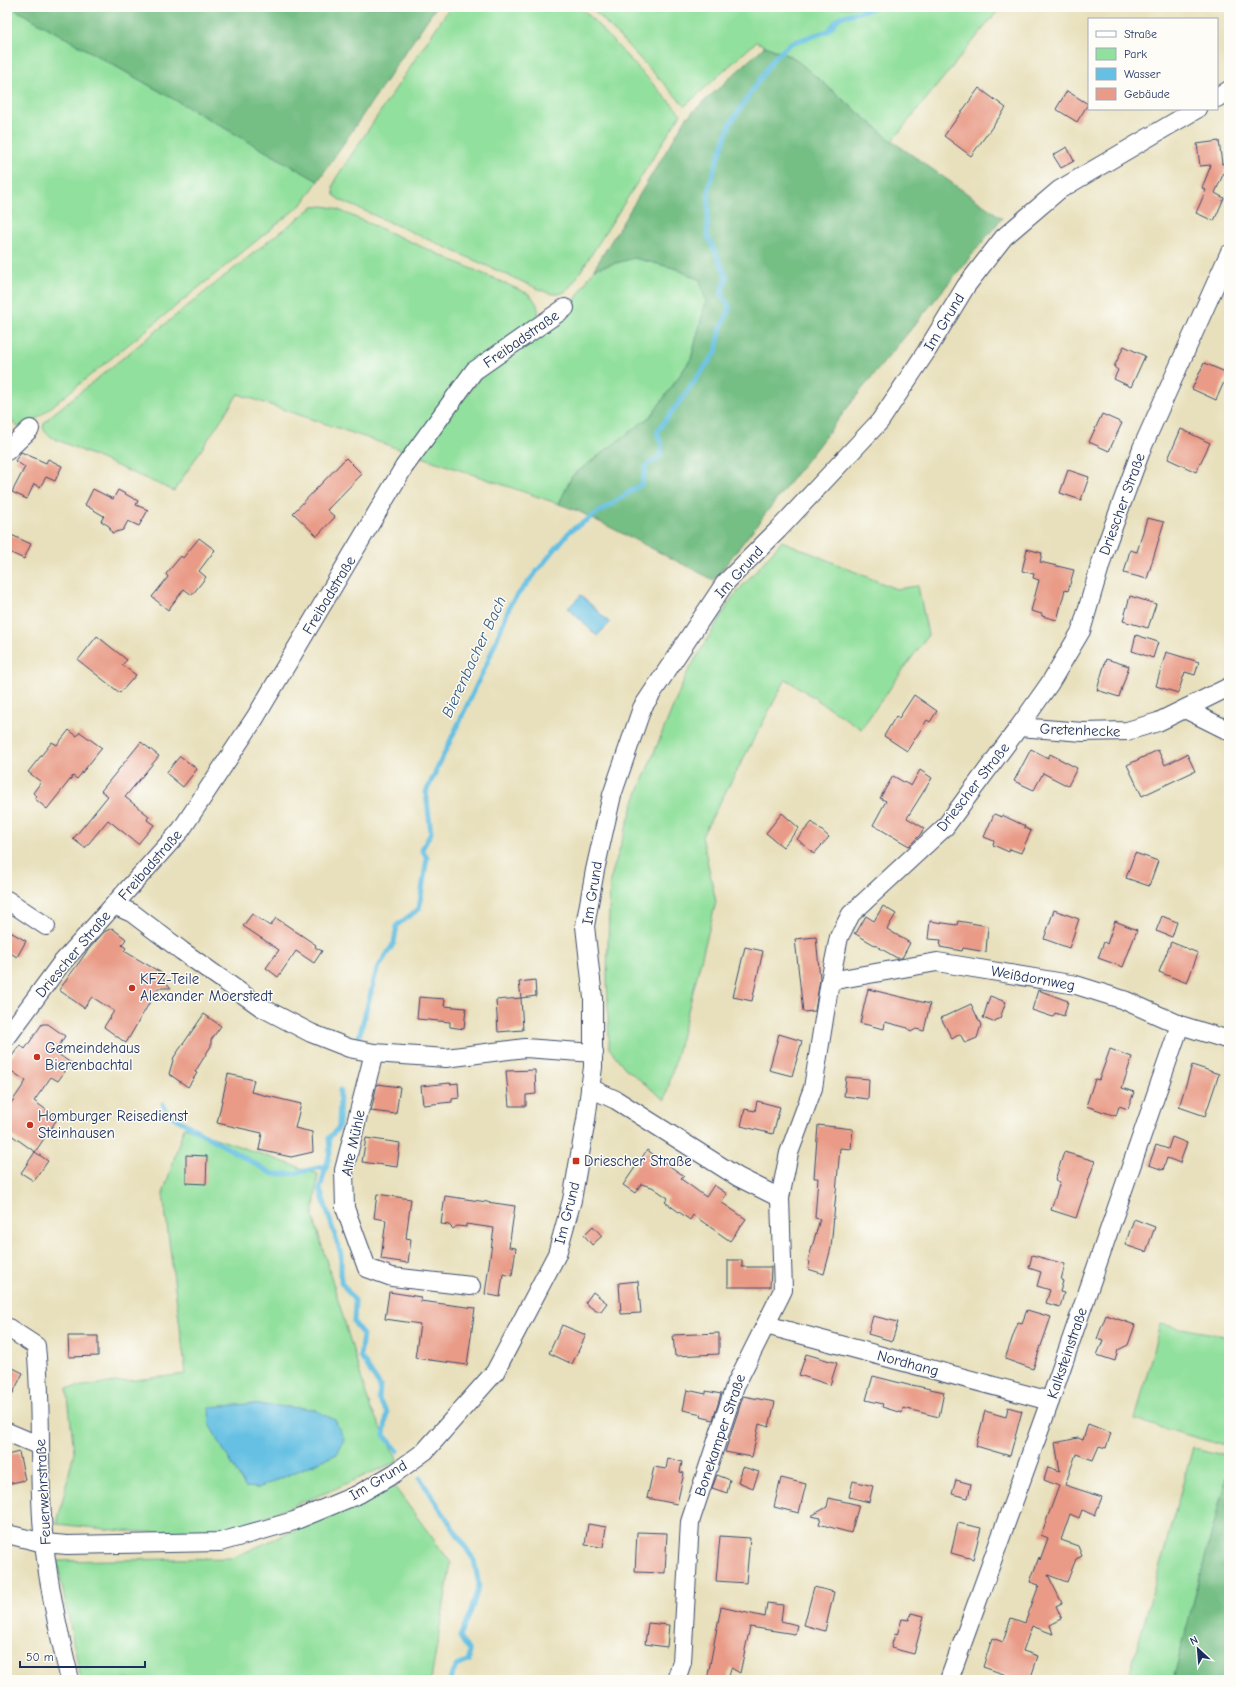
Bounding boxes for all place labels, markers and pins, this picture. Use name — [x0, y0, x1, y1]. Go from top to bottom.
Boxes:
place label: KFZ-Teile Alexander Moerstedt — [140, 970, 273, 1005]
marker: KFZ-Teile Alexander Moerstedt — [127, 983, 137, 993]
place label: Gemeindehaus Bierenbachtal — [45, 1039, 140, 1074]
marker: Gemeindehaus Bierenbachtal — [32, 1052, 42, 1062]
place label: Homburger Reisedienst Steinhausen — [38, 1107, 189, 1142]
marker: Homburger Reisedienst Steinhausen — [25, 1120, 35, 1130]
place label: Driescher Straße — [584, 1152, 692, 1170]
marker: Driescher Straße — [571, 1156, 581, 1166]

